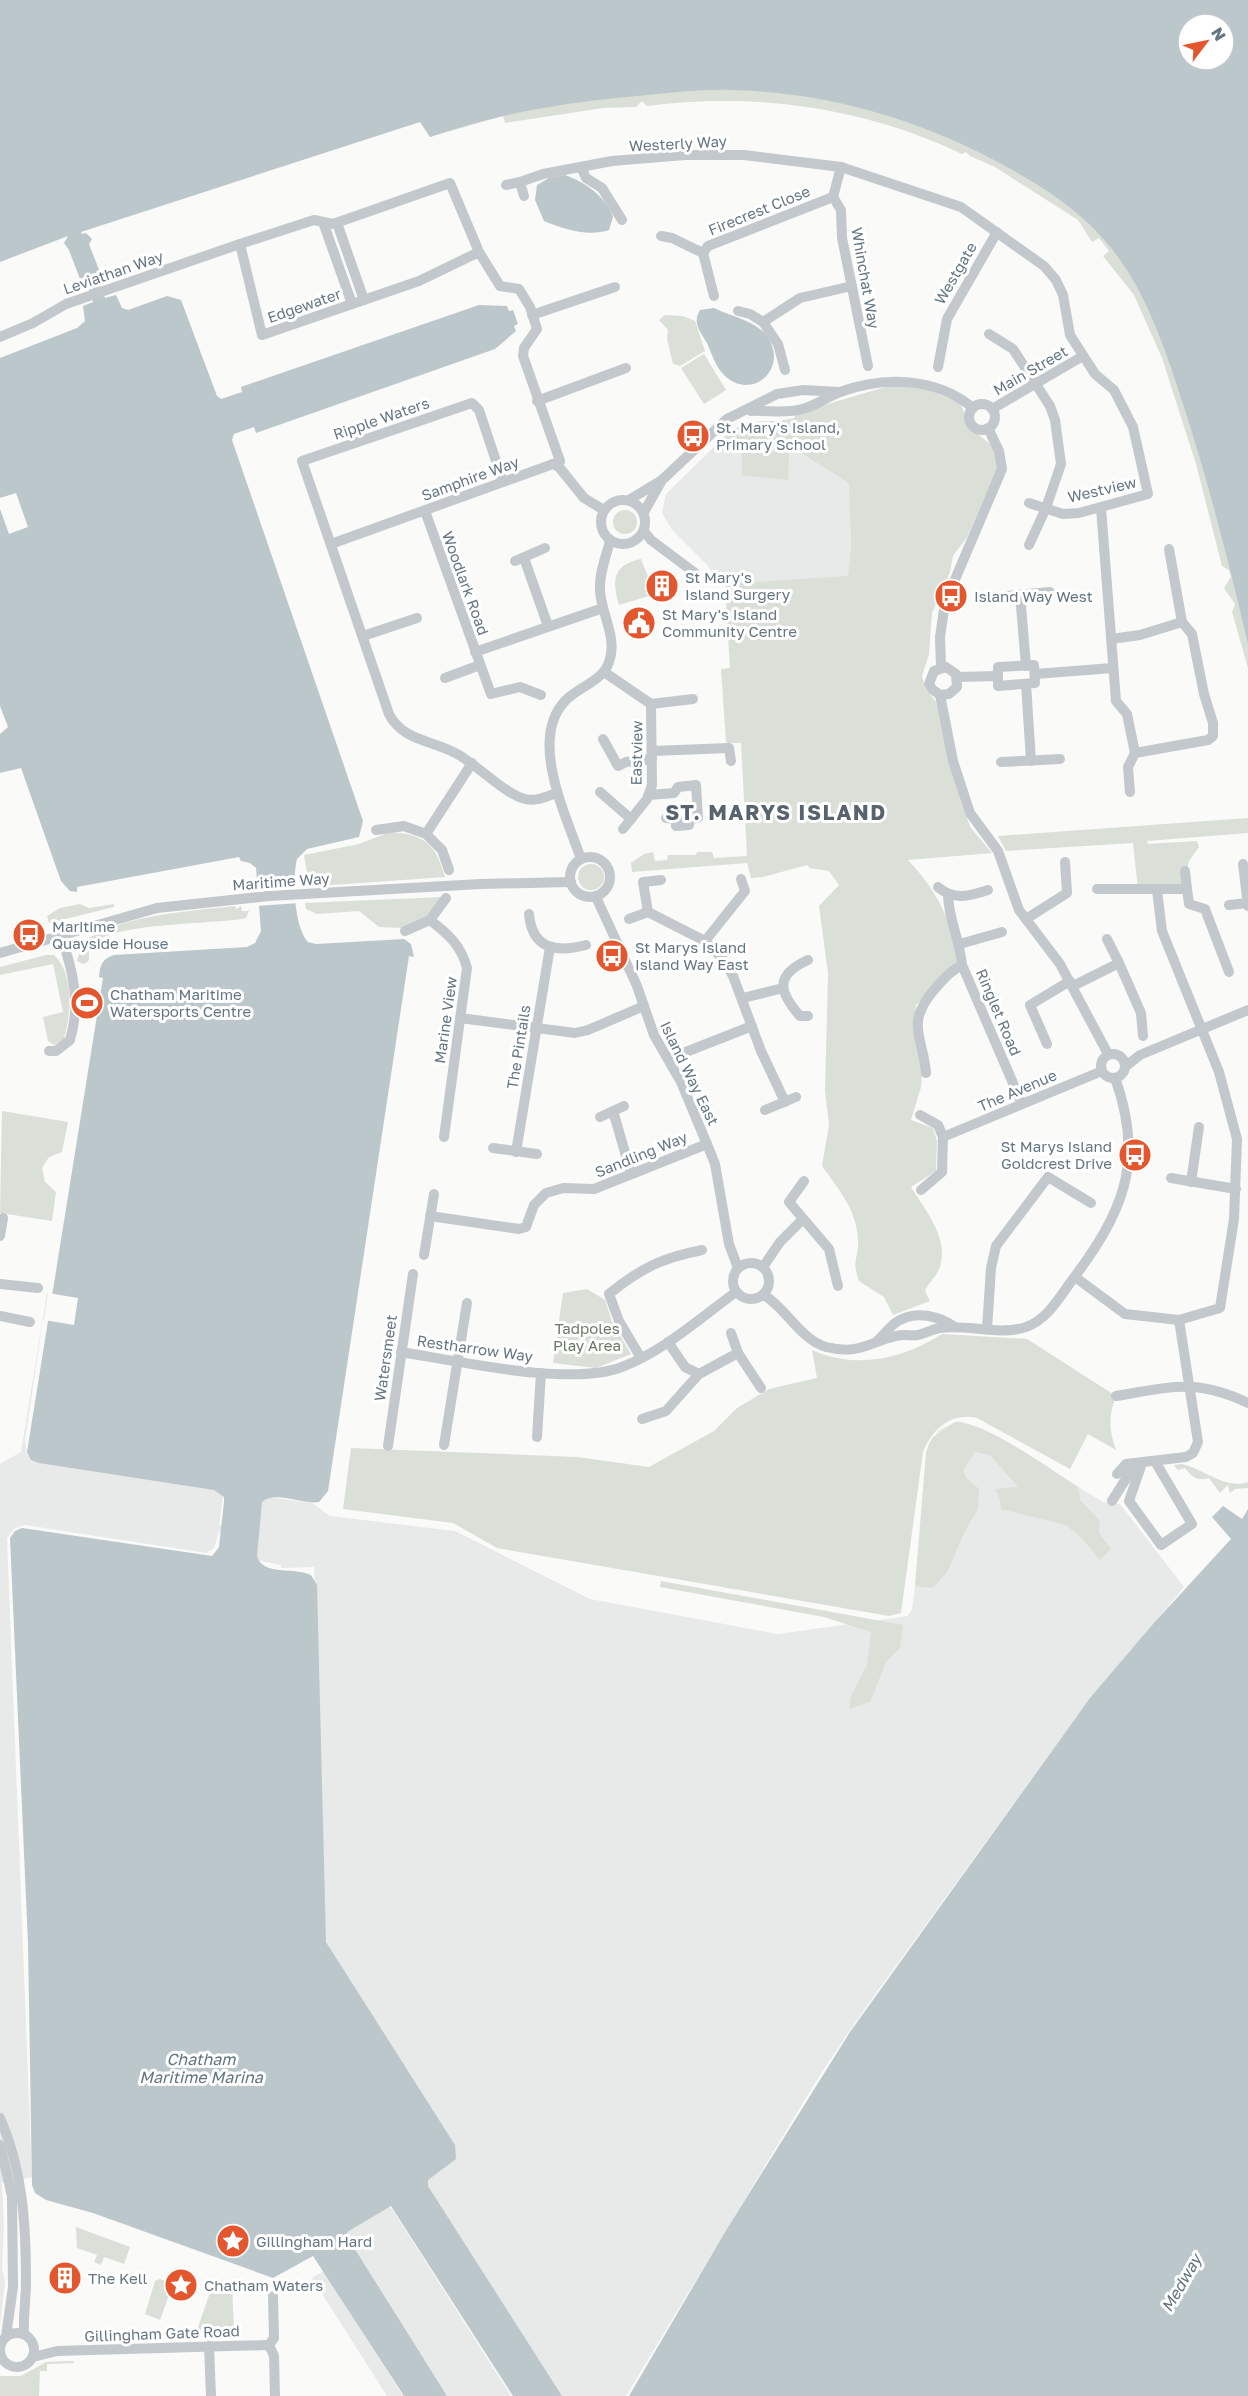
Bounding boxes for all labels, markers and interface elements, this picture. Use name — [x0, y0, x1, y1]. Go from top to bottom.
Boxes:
north arrow — [1176, 12, 1236, 72]
text: N — [1207, 24, 1230, 45]
street label: Westerly Way — [629, 131, 728, 155]
street label: Firecrest Close — [706, 181, 813, 239]
street label: Whinchat Way — [848, 226, 884, 331]
street label: Westgate — [930, 238, 980, 307]
street label: Leviathan Way — [61, 246, 166, 298]
street label: Edgewater — [265, 284, 343, 326]
street label: Main Street — [990, 342, 1070, 398]
street label: Ripple Waters — [331, 393, 431, 443]
bus stop icon: St. Mary's Island, Primary School — [675, 418, 711, 454]
place label: St. Mary's Island, Primary School — [716, 418, 841, 453]
street label: Samphire Way — [419, 452, 522, 504]
street label: Westview — [1066, 472, 1138, 506]
street label: Woodlark Road — [439, 529, 493, 637]
building icon: St Mary's Island Surgery — [644, 568, 680, 604]
place label: St Mary's Island Surgery — [685, 568, 791, 603]
bus stop icon: Island Way West — [933, 578, 969, 614]
place label: Island Way West — [974, 587, 1093, 605]
public building icon: St Mary's Island Community Centre — [621, 605, 657, 641]
place label: St Mary's Island Community Centre — [662, 605, 797, 640]
street label: Eastview — [626, 720, 646, 786]
district label: ST. MARYS ISLAND — [665, 799, 887, 825]
street label: Maritime Way — [232, 869, 331, 893]
bus stop icon: Maritime Quayside House — [11, 917, 47, 953]
place label: Maritime Quayside House — [52, 917, 169, 952]
bus stop icon: St Marys Island Island Way East — [594, 938, 630, 974]
place label: St Marys Island Island Way East — [635, 938, 749, 973]
street label: Ringlet Road — [973, 966, 1025, 1058]
street label: Marine View — [430, 975, 460, 1065]
sports icon: Chatham Maritime Watersports Centre — [69, 985, 105, 1021]
place label: Chatham Maritime Watersports Centre — [110, 985, 251, 1020]
street label: The Pintails — [502, 1003, 534, 1090]
street label: Island Way East — [657, 1018, 723, 1128]
street label: The Avenue — [975, 1065, 1059, 1115]
street label: Sandling Way — [592, 1127, 690, 1181]
place label: St Marys Island Goldcrest Drive — [1001, 1137, 1112, 1172]
bus stop icon: St Marys Island Goldcrest Drive — [1117, 1137, 1153, 1173]
street label: Watersmeet — [370, 1314, 400, 1402]
park label: Tadpoles Play Area — [553, 1319, 621, 1354]
street label: Restharrow Way — [416, 1331, 535, 1365]
water label: Chatham Maritime Marina — [139, 2049, 264, 2087]
place icon: Gillingham Hard — [215, 2223, 251, 2259]
place label: Gillingham Hard — [256, 2232, 372, 2250]
water label: Medway — [1157, 2249, 1206, 2315]
building icon: The Kell — [47, 2260, 83, 2296]
place icon: Chatham Waters — [163, 2267, 199, 2303]
place label: The Kell — [88, 2269, 148, 2287]
place label: Chatham Waters — [204, 2276, 323, 2294]
street label: Gillingham Gate Road — [84, 2321, 240, 2345]

